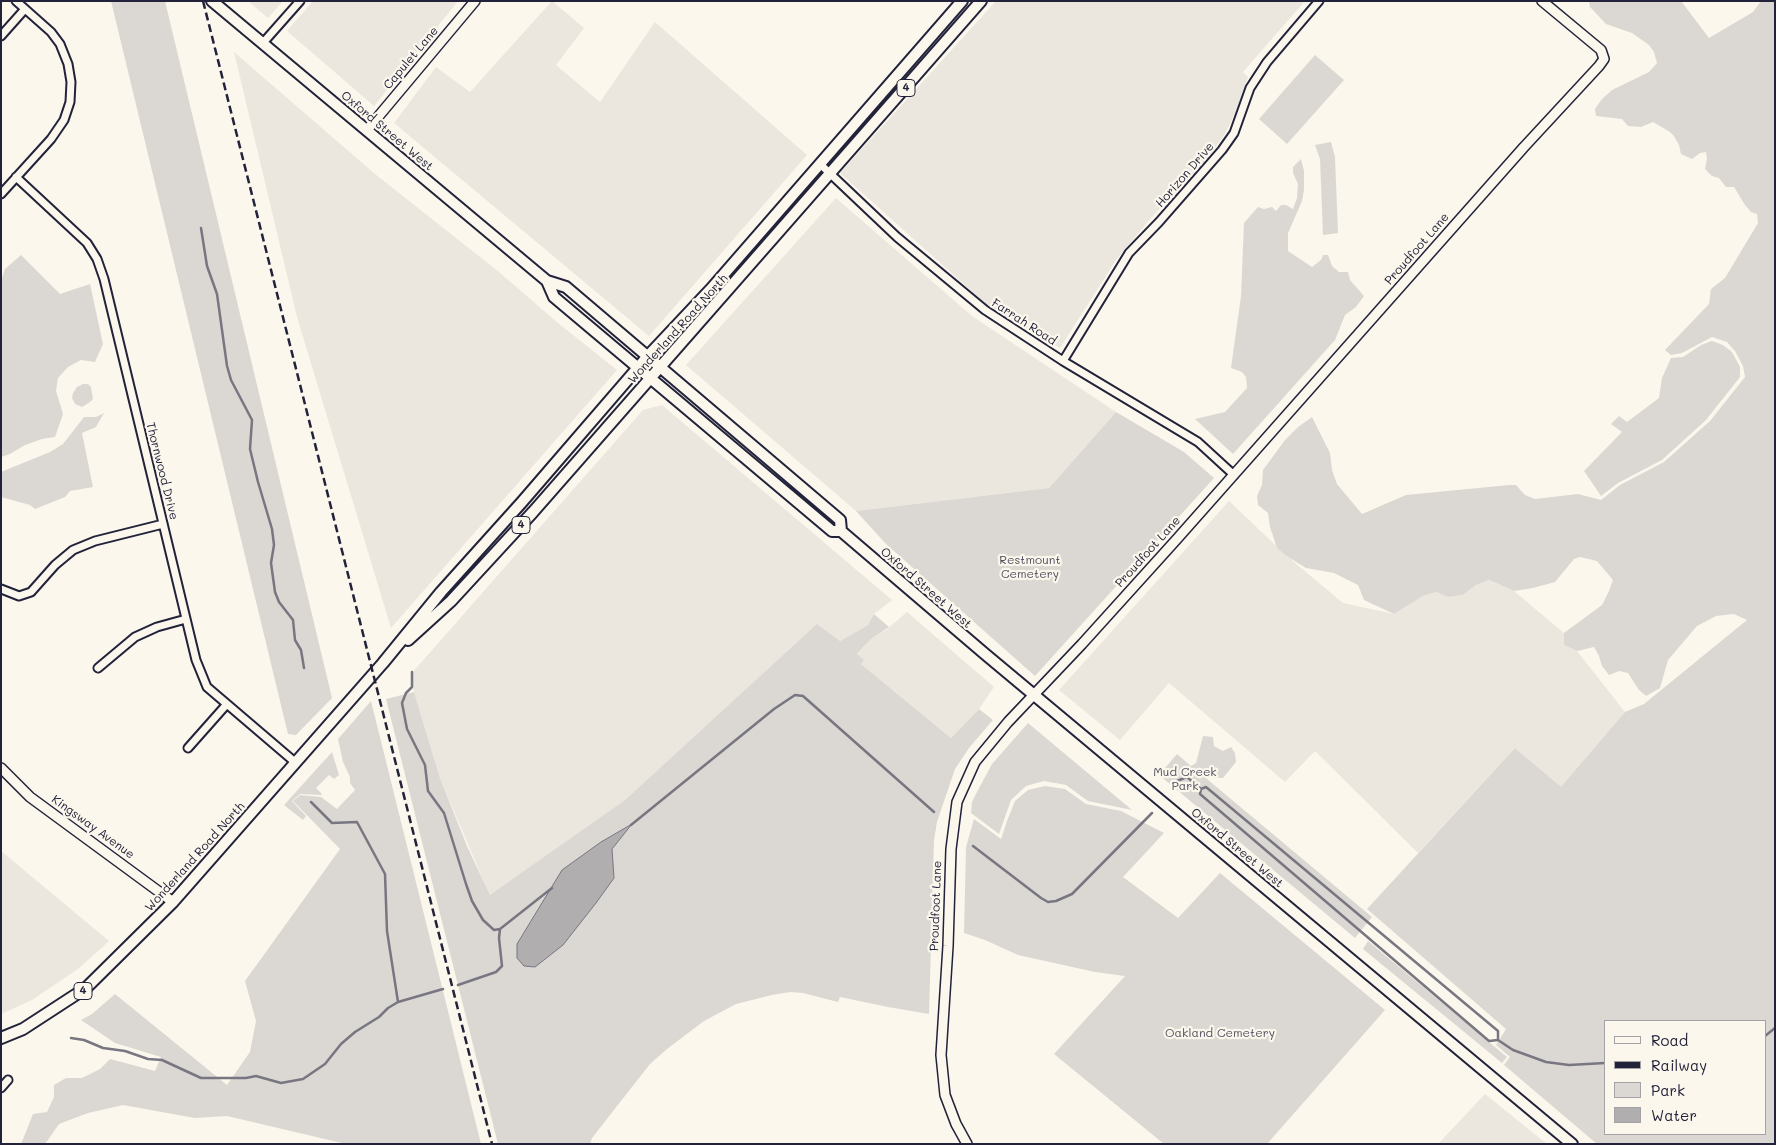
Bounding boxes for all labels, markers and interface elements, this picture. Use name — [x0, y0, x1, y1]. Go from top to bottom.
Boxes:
street label: Capulet Lane — [381, 24, 441, 92]
road number: 4 — [897, 80, 915, 96]
street label: Oxford Street West — [338, 88, 436, 174]
street label: Horizon Drive — [1153, 140, 1217, 210]
street label: Proudfoot Lane — [1382, 210, 1452, 288]
street label: Wonderland Road North — [625, 272, 731, 386]
street label: Farrah Road — [989, 296, 1059, 348]
street label: Thornwood Drive — [143, 421, 181, 521]
street label: Proudfoot Lane — [1112, 514, 1184, 590]
road number: 4 — [512, 516, 530, 534]
street label: Oxford Street West — [878, 545, 974, 631]
park label: Restmount Cemetery — [999, 553, 1061, 581]
park label: Mud Creek Park — [1153, 765, 1217, 793]
street label: Kingsway Avenue — [49, 792, 137, 862]
street label: Wonderland Road North — [142, 800, 248, 914]
street label: Oxford Street West — [1188, 805, 1286, 891]
street label: Proudfoot Lane — [927, 861, 945, 951]
road number: 4 — [74, 982, 92, 999]
legend — [1604, 1020, 1766, 1135]
park label: Oakland Cemetery — [1165, 1026, 1275, 1040]
text: Road — [1651, 1030, 1688, 1050]
text: Railway — [1651, 1055, 1707, 1075]
text: Park — [1651, 1080, 1685, 1100]
text: Water — [1651, 1105, 1697, 1125]

